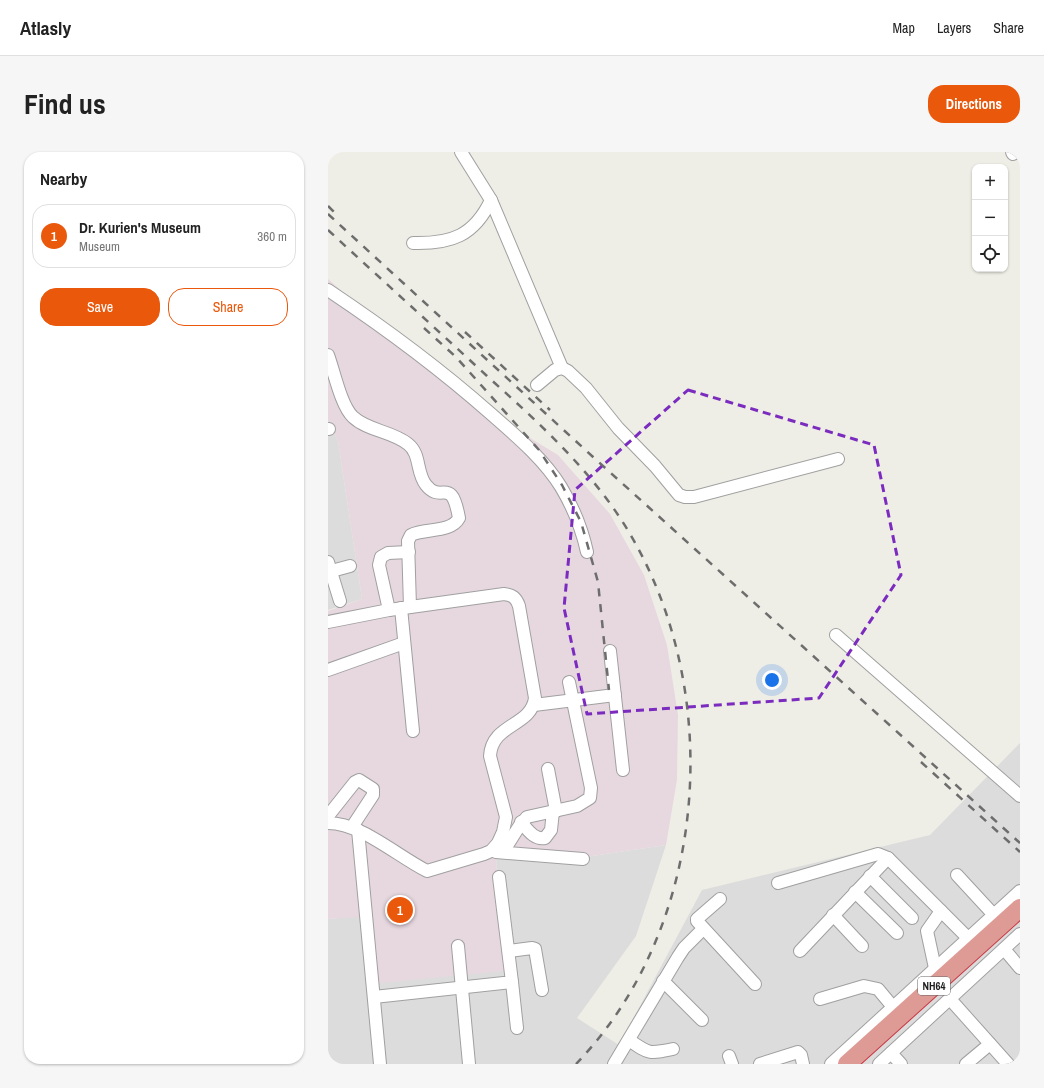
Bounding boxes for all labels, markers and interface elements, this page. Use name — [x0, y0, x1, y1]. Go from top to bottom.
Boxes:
text: Atlasly — [20, 15, 71, 41]
text: Map — [893, 19, 915, 37]
text: Layers — [937, 19, 971, 37]
text: Share — [993, 19, 1024, 37]
text: Find us — [24, 85, 106, 123]
button: Directions — [928, 85, 1020, 123]
map controls — [972, 164, 1008, 272]
button: + — [972, 164, 1008, 200]
text: Nearby — [40, 167, 87, 190]
button: − — [972, 200, 1008, 236]
text: Dr. Kurien's Museum — [79, 217, 201, 238]
text: 1 — [51, 228, 57, 245]
text: 360 m — [257, 228, 287, 245]
button: locate — [972, 236, 1008, 272]
text: Museum — [79, 238, 120, 255]
button: Save — [40, 288, 160, 326]
button: Share — [168, 288, 288, 326]
your location — [762, 670, 782, 690]
pin: 1 — [387, 895, 413, 925]
road number: NH64 — [918, 977, 950, 995]

